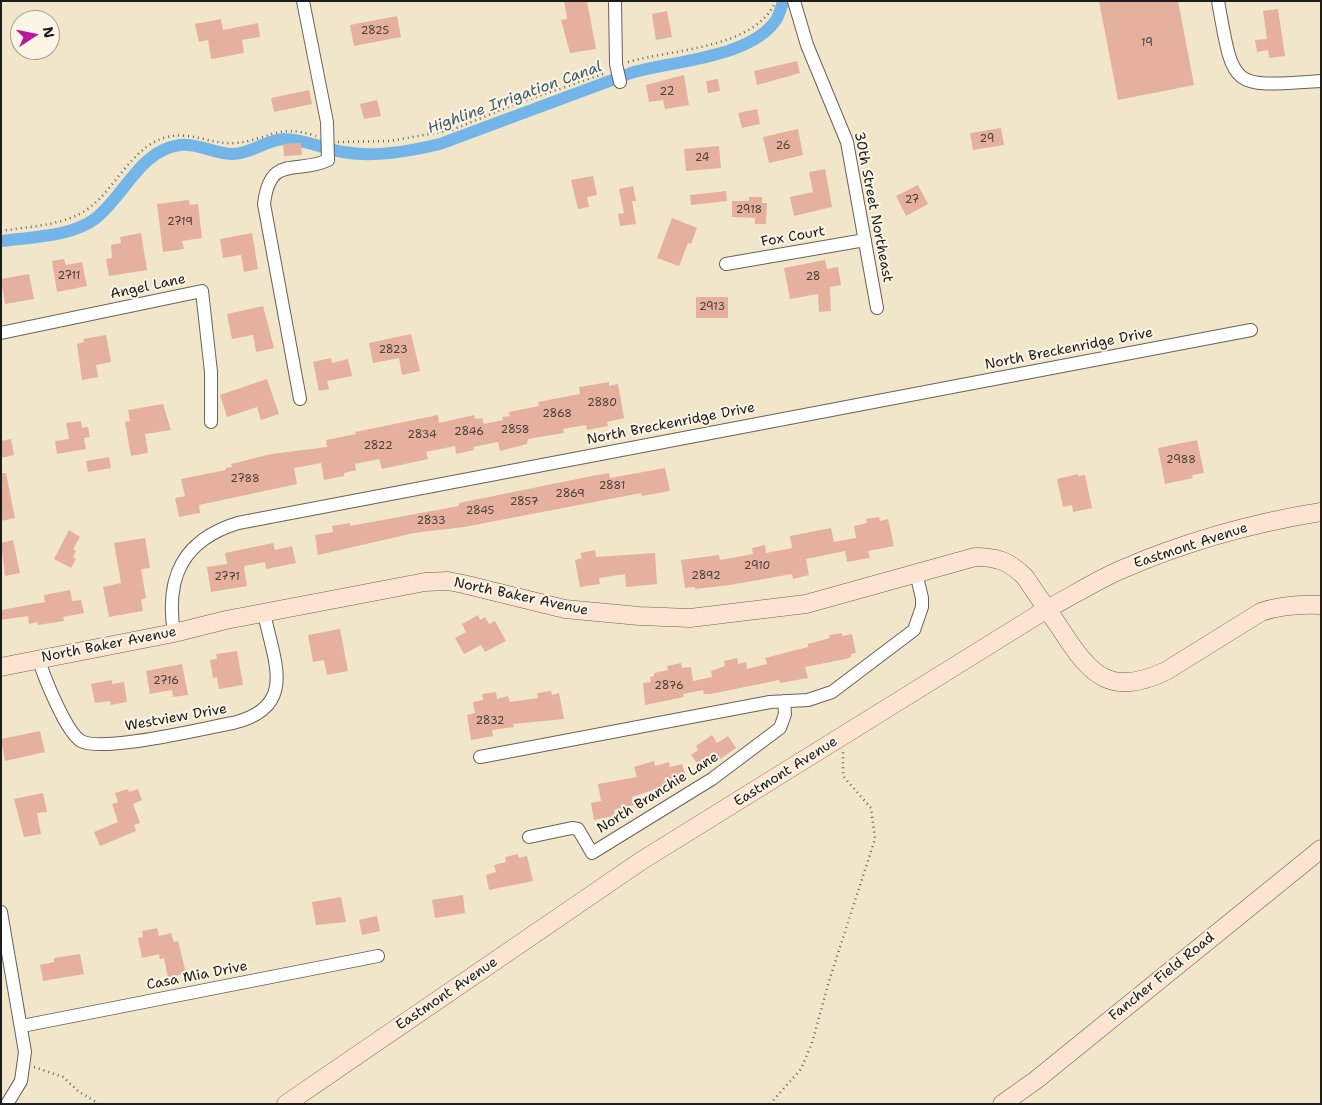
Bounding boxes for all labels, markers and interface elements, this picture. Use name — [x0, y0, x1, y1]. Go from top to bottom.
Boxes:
north arrow — [10, 10, 60, 60]
house number: 2825 — [361, 24, 389, 38]
text: N — [39, 25, 59, 39]
house number: 19 — [1141, 36, 1153, 50]
water label: Highline Irrigation Canal — [425, 58, 605, 138]
house number: 22 — [660, 85, 674, 99]
street label: 30th Street Northeast — [850, 130, 896, 284]
house number: 29 — [980, 132, 994, 146]
house number: 26 — [776, 139, 790, 153]
house number: 24 — [695, 151, 709, 165]
house number: 27 — [905, 193, 919, 207]
house number: 2918 — [736, 203, 762, 217]
house number: 2719 — [167, 215, 193, 229]
street label: Fox Court — [760, 223, 826, 251]
house number: 2711 — [58, 269, 80, 283]
house number: 28 — [805, 270, 821, 284]
street label: Angel Lane — [109, 271, 187, 303]
house number: 2913 — [699, 300, 725, 314]
street label: North Breckenridge Drive — [983, 324, 1155, 374]
house number: 2823 — [378, 343, 408, 357]
house number: 2880 — [587, 396, 617, 410]
street label: North Breckenridge Drive — [585, 399, 757, 449]
house number: 2868 — [542, 407, 572, 421]
house number: 2858 — [501, 423, 529, 437]
house number: 2846 — [454, 425, 484, 439]
house number: 2834 — [407, 428, 437, 442]
house number: 2822 — [363, 439, 393, 453]
house number: 2988 — [1166, 453, 1196, 467]
house number: 2788 — [230, 472, 260, 486]
house number: 2881 — [599, 479, 625, 493]
house number: 2869 — [555, 487, 585, 501]
house number: 2857 — [510, 495, 538, 509]
house number: 2845 — [466, 504, 494, 518]
house number: 2833 — [416, 514, 446, 528]
street label: Eastmont Avenue — [1132, 520, 1250, 572]
house number: 2910 — [744, 559, 770, 573]
house number: 2892 — [691, 569, 721, 583]
house number: 2771 — [214, 570, 240, 584]
street label: North Baker Avenue — [452, 575, 590, 619]
street label: North Baker Avenue — [40, 624, 178, 666]
house number: 2716 — [153, 674, 179, 688]
house number: 2876 — [654, 679, 684, 693]
street label: Westview Drive — [124, 701, 228, 735]
house number: 2832 — [475, 714, 505, 728]
street label: Eastmont Avenue — [731, 733, 841, 811]
street label: North Branchie Lane — [594, 749, 722, 837]
street label: Fancher Field Road — [1106, 929, 1218, 1025]
street label: Eastmont Avenue — [393, 954, 501, 1034]
street label: Casa Mia Drive — [145, 958, 249, 994]

